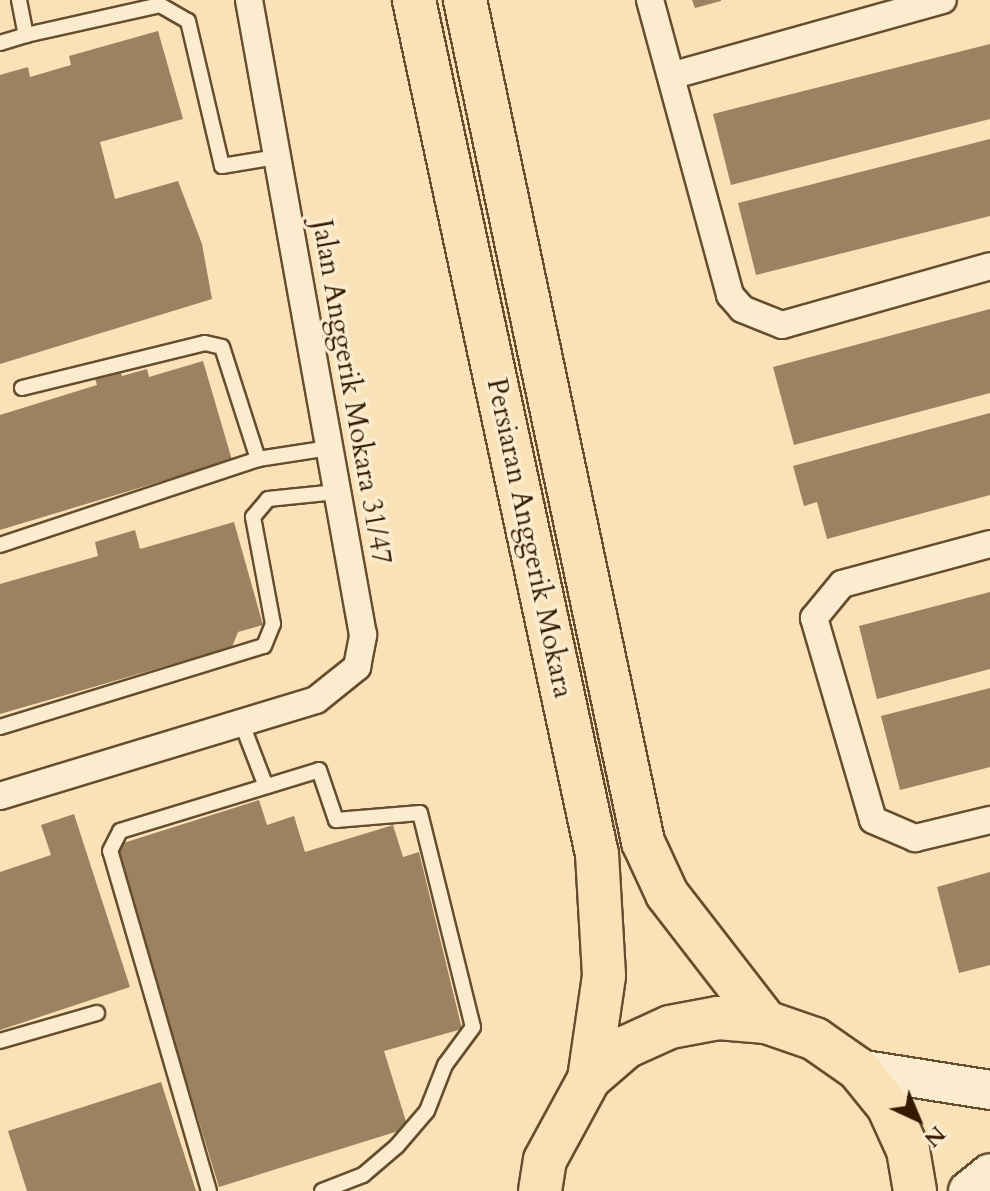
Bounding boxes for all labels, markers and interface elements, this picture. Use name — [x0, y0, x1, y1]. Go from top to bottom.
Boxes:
street label: Jalan Anggerik Mokara 31/47 — [305, 217, 399, 567]
street label: Persiaran Anggerik Mokara — [480, 375, 580, 701]
north arrow — [878, 1079, 958, 1159]
text: N — [917, 1119, 952, 1154]

